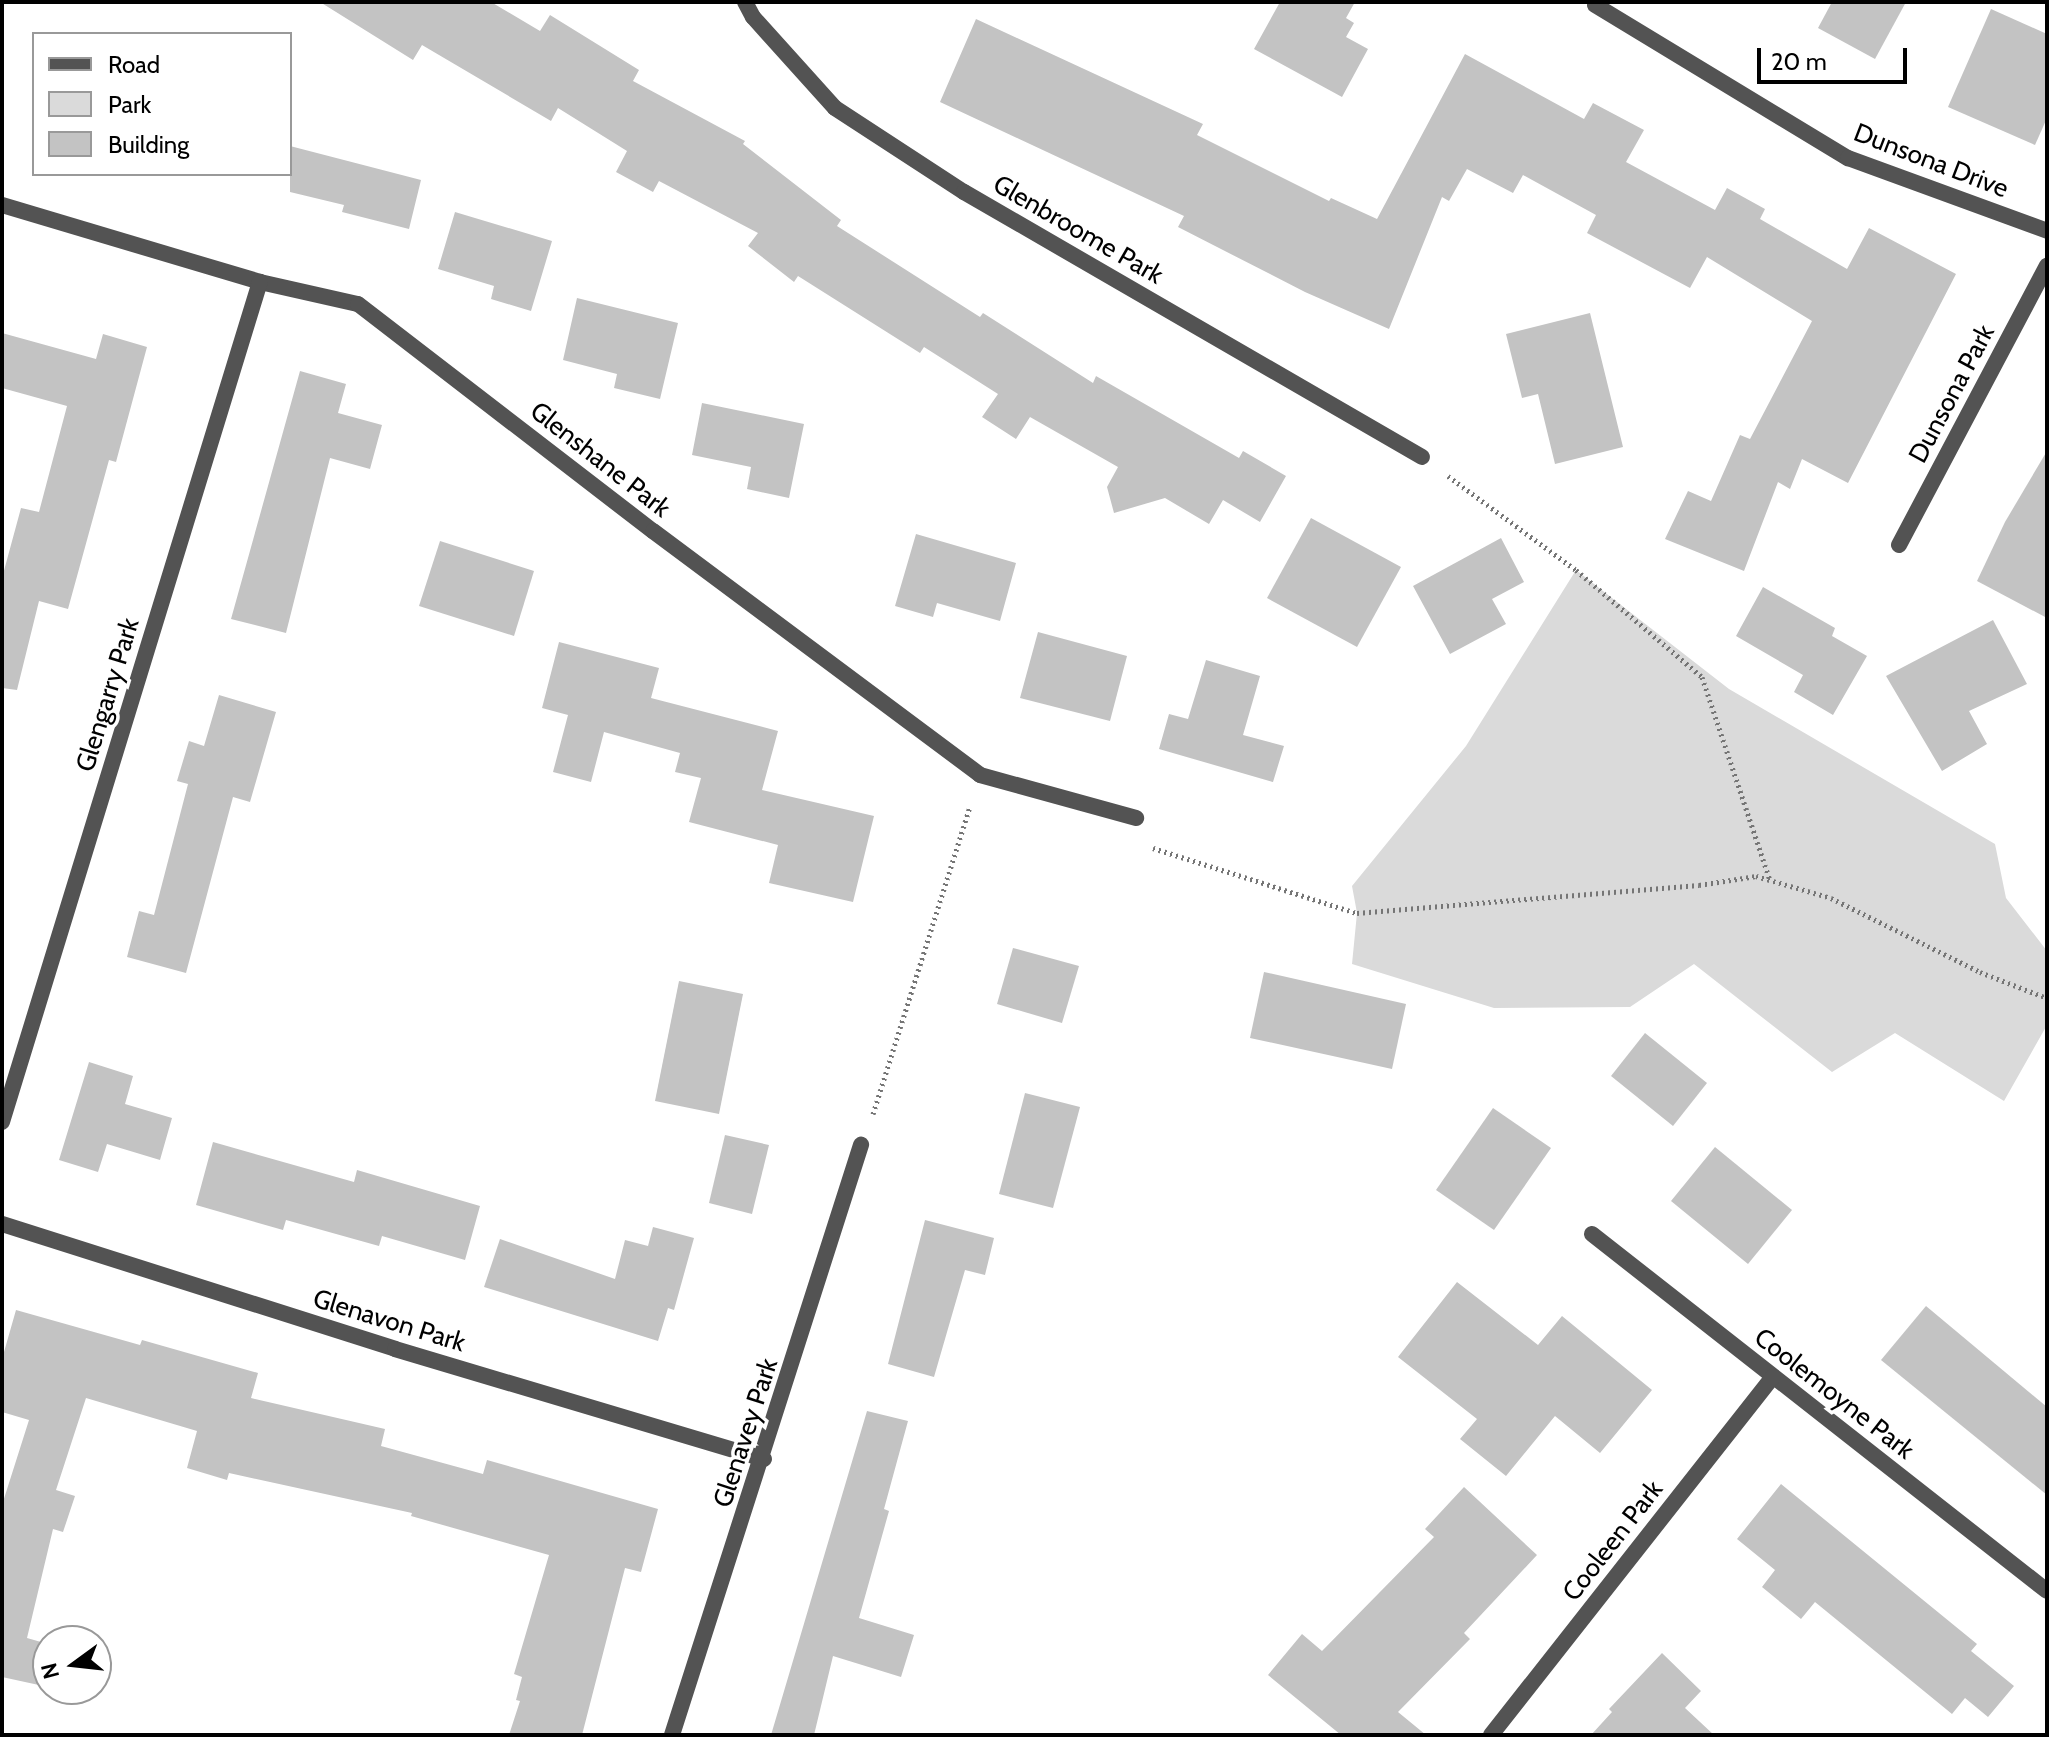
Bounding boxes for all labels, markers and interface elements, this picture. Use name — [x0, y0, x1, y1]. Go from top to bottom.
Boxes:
legend — [32, 32, 292, 176]
scale bar — [1761, 32, 1911, 82]
text: 20 m — [1771, 47, 1827, 76]
text: Road — [108, 50, 160, 79]
text: Park — [108, 90, 151, 119]
street label: Dunsona Drive — [1849, 117, 2013, 205]
text: Building — [108, 130, 189, 159]
street label: Glenbroome Park — [988, 169, 1168, 291]
street label: Dunsona Park — [1903, 320, 2001, 468]
street label: Glenshane Park — [524, 396, 676, 524]
street label: Glengarry Park — [70, 614, 146, 776]
street label: Glenavon Park — [309, 1283, 469, 1359]
street label: Coolemoyne Park — [1748, 1322, 1920, 1466]
street label: Glenavey Park — [707, 1355, 785, 1511]
street label: Cooleen Park — [1556, 1475, 1670, 1607]
north arrow — [32, 1625, 112, 1705]
text: N — [35, 1660, 65, 1682]

